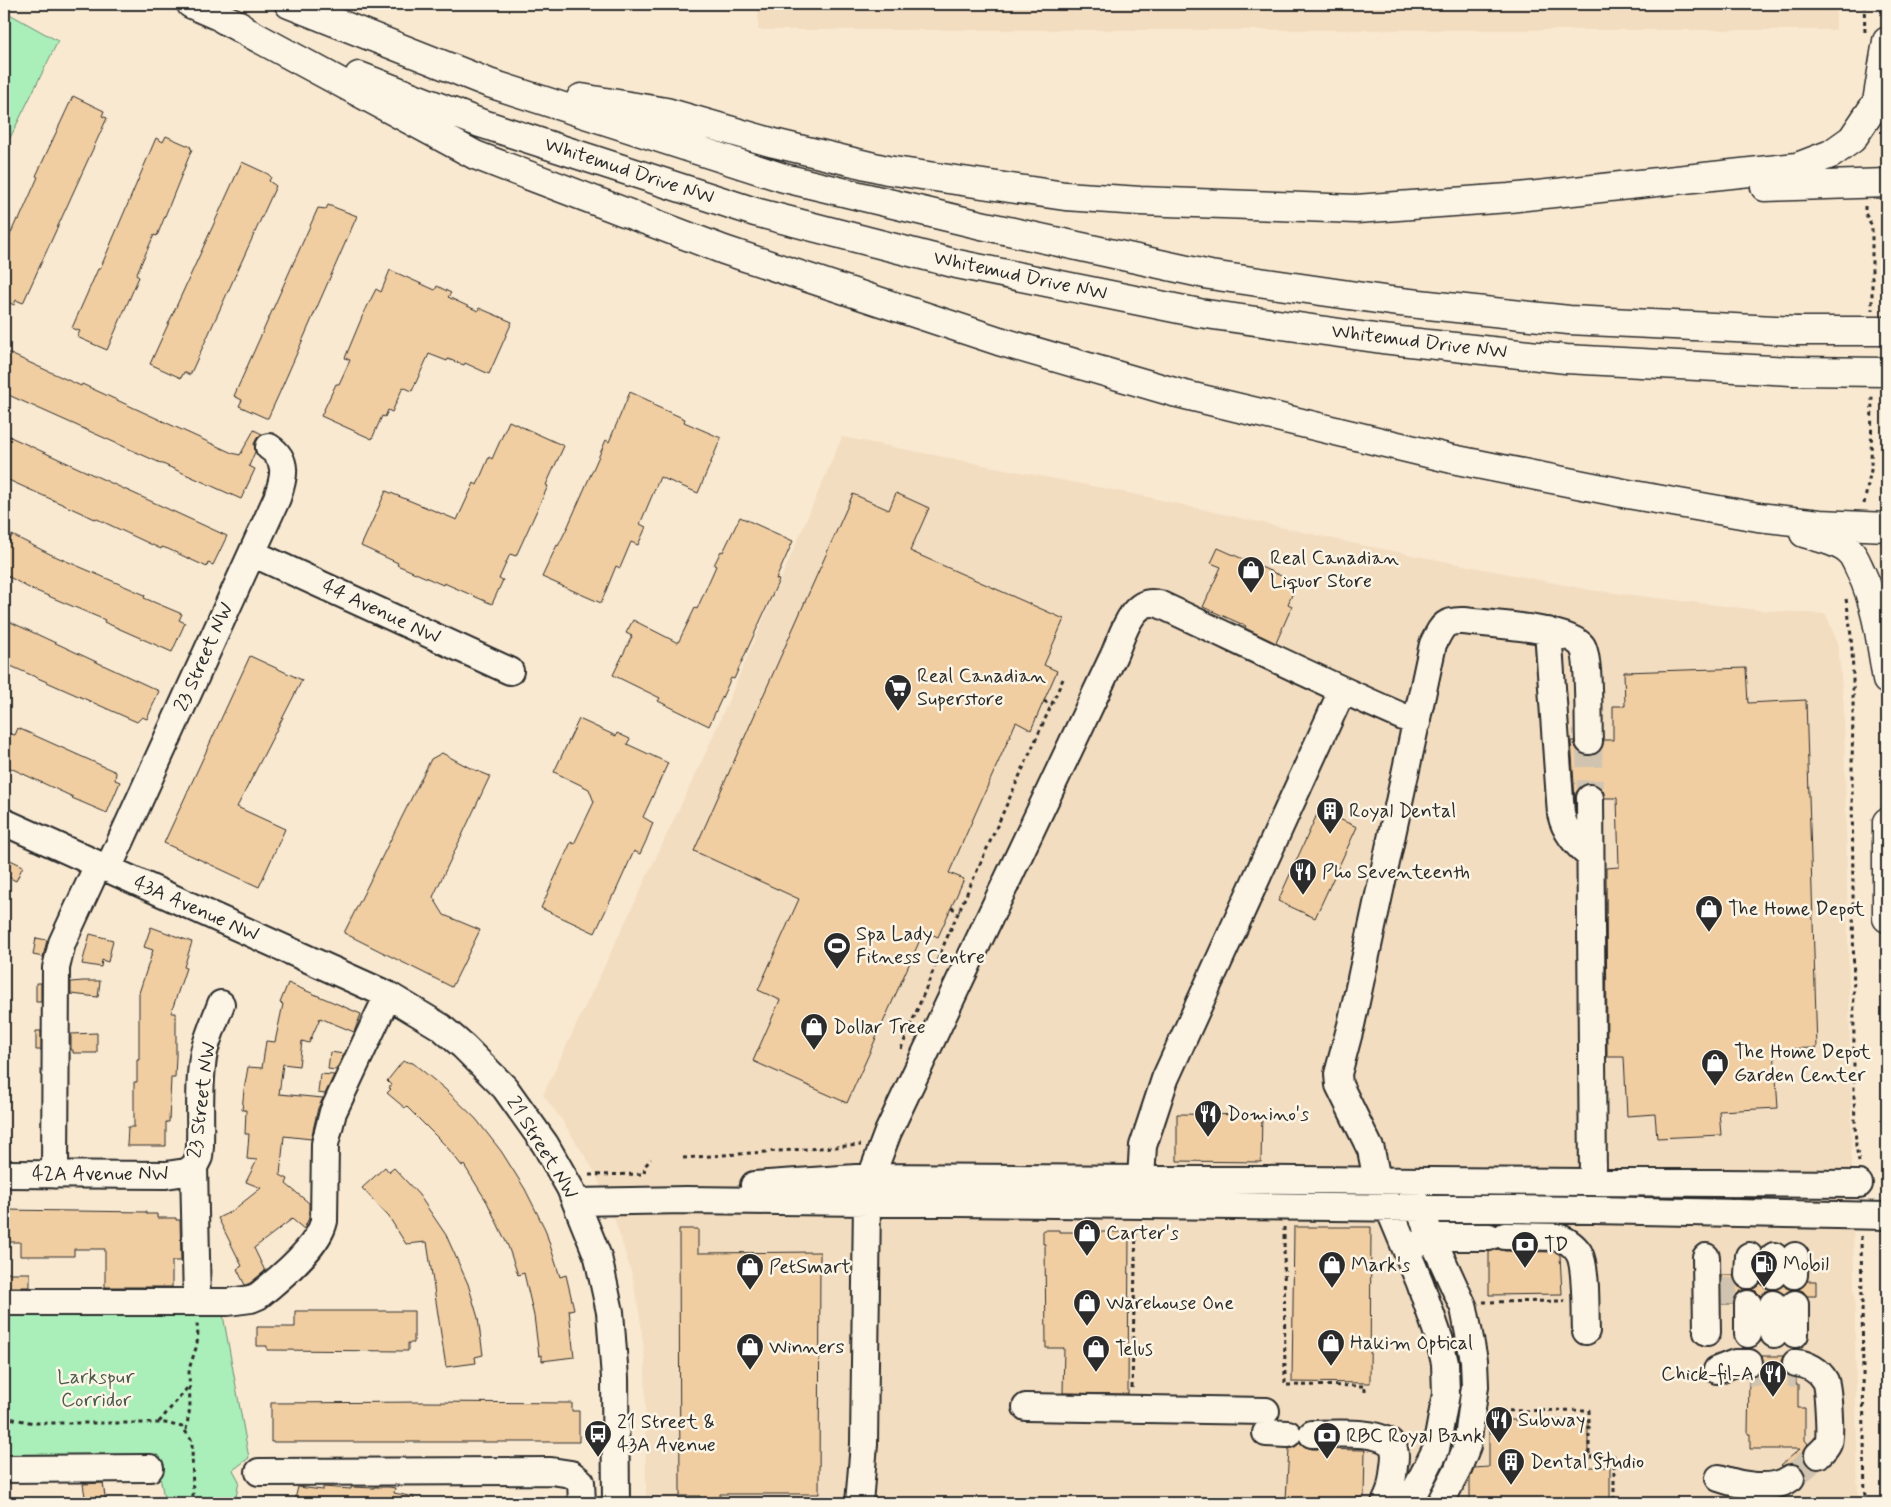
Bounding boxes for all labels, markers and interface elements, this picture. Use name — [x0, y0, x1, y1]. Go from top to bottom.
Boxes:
street label: Whitemud Drive NW — [541, 131, 717, 211]
street label: Whitemud Drive NW — [931, 244, 1109, 308]
street label: Whitemud Drive NW — [1330, 318, 1508, 366]
place label: Real Canadian Liquor Store — [1270, 545, 1399, 595]
shop icon: Real Canadian Liquor Store — [1236, 555, 1266, 594]
street label: 44 Avenue NW — [318, 573, 445, 651]
street label: 23 Street NW — [168, 598, 240, 716]
place label: Real Canadian Superstore — [917, 663, 1046, 713]
supermarket icon: Real Canadian Superstore — [883, 673, 913, 712]
building icon: Royal Dental — [1315, 796, 1345, 835]
place label: Royal Dental — [1349, 798, 1456, 825]
restaurant icon: Pho Seventeenth — [1288, 857, 1318, 896]
place label: Pho Seventeenth — [1322, 859, 1470, 886]
street label: 43A Avenue NW — [129, 869, 263, 949]
shop icon: The Home Depot — [1694, 894, 1724, 933]
place label: The Home Depot — [1728, 896, 1865, 923]
place label: Spa Lady Fitness Centre — [856, 921, 985, 971]
sports icon: Spa Lady Fitness Centre — [822, 931, 852, 970]
shop icon: Dollar Tree — [799, 1012, 829, 1051]
place label: Dollar Tree — [833, 1014, 926, 1041]
place label: The Home Depot Garden Center — [1734, 1039, 1871, 1089]
street label: 23 Street NW — [181, 1040, 223, 1160]
shop icon: The Home Depot Garden Center — [1700, 1048, 1730, 1087]
street label: 21 Street NW — [500, 1091, 585, 1205]
restaurant icon: Domino's — [1193, 1099, 1223, 1138]
place label: Domino's — [1227, 1101, 1309, 1128]
street label: 42A Avenue NW — [32, 1161, 169, 1188]
shop icon: Carter's — [1072, 1218, 1102, 1257]
place label: Carter's — [1106, 1220, 1179, 1247]
bank icon: TD — [1510, 1230, 1540, 1269]
place label: TD — [1544, 1232, 1569, 1259]
fuel station icon: Mobil — [1749, 1249, 1779, 1288]
shop icon: Mark's — [1317, 1250, 1347, 1289]
place label: Mobil — [1783, 1251, 1829, 1278]
shop icon: PetSmart — [735, 1252, 765, 1291]
place label: Mark's — [1351, 1252, 1410, 1279]
place label: PetSmart — [769, 1254, 851, 1281]
shop icon: Warehouse One — [1072, 1288, 1102, 1327]
place label: Warehouse One — [1106, 1290, 1234, 1317]
shop icon: Hakim Optical — [1316, 1328, 1346, 1367]
place label: Hakim Optical — [1350, 1330, 1473, 1357]
shop icon: Winners — [735, 1332, 765, 1371]
place label: Winners — [769, 1334, 844, 1361]
shop icon: Telus — [1081, 1334, 1111, 1373]
place label: Telus — [1115, 1336, 1153, 1363]
restaurant icon: Chick-fil-A — [1758, 1359, 1788, 1398]
place label: Chick-fil-A — [1661, 1361, 1754, 1388]
park label: Larkspur Corridor — [57, 1364, 135, 1414]
restaurant icon: Subway — [1484, 1405, 1514, 1444]
place label: Subway — [1518, 1407, 1585, 1434]
place label: 21 Street & 43A Avenue — [617, 1409, 716, 1459]
bus stop icon: 21 Street & 43A Avenue — [583, 1419, 613, 1458]
bank icon: RBC Royal Bank — [1312, 1421, 1342, 1460]
place label: RBC Royal Bank — [1346, 1423, 1483, 1450]
building icon: Dental Studio — [1496, 1447, 1526, 1486]
place label: Dental Studio — [1530, 1449, 1644, 1476]

